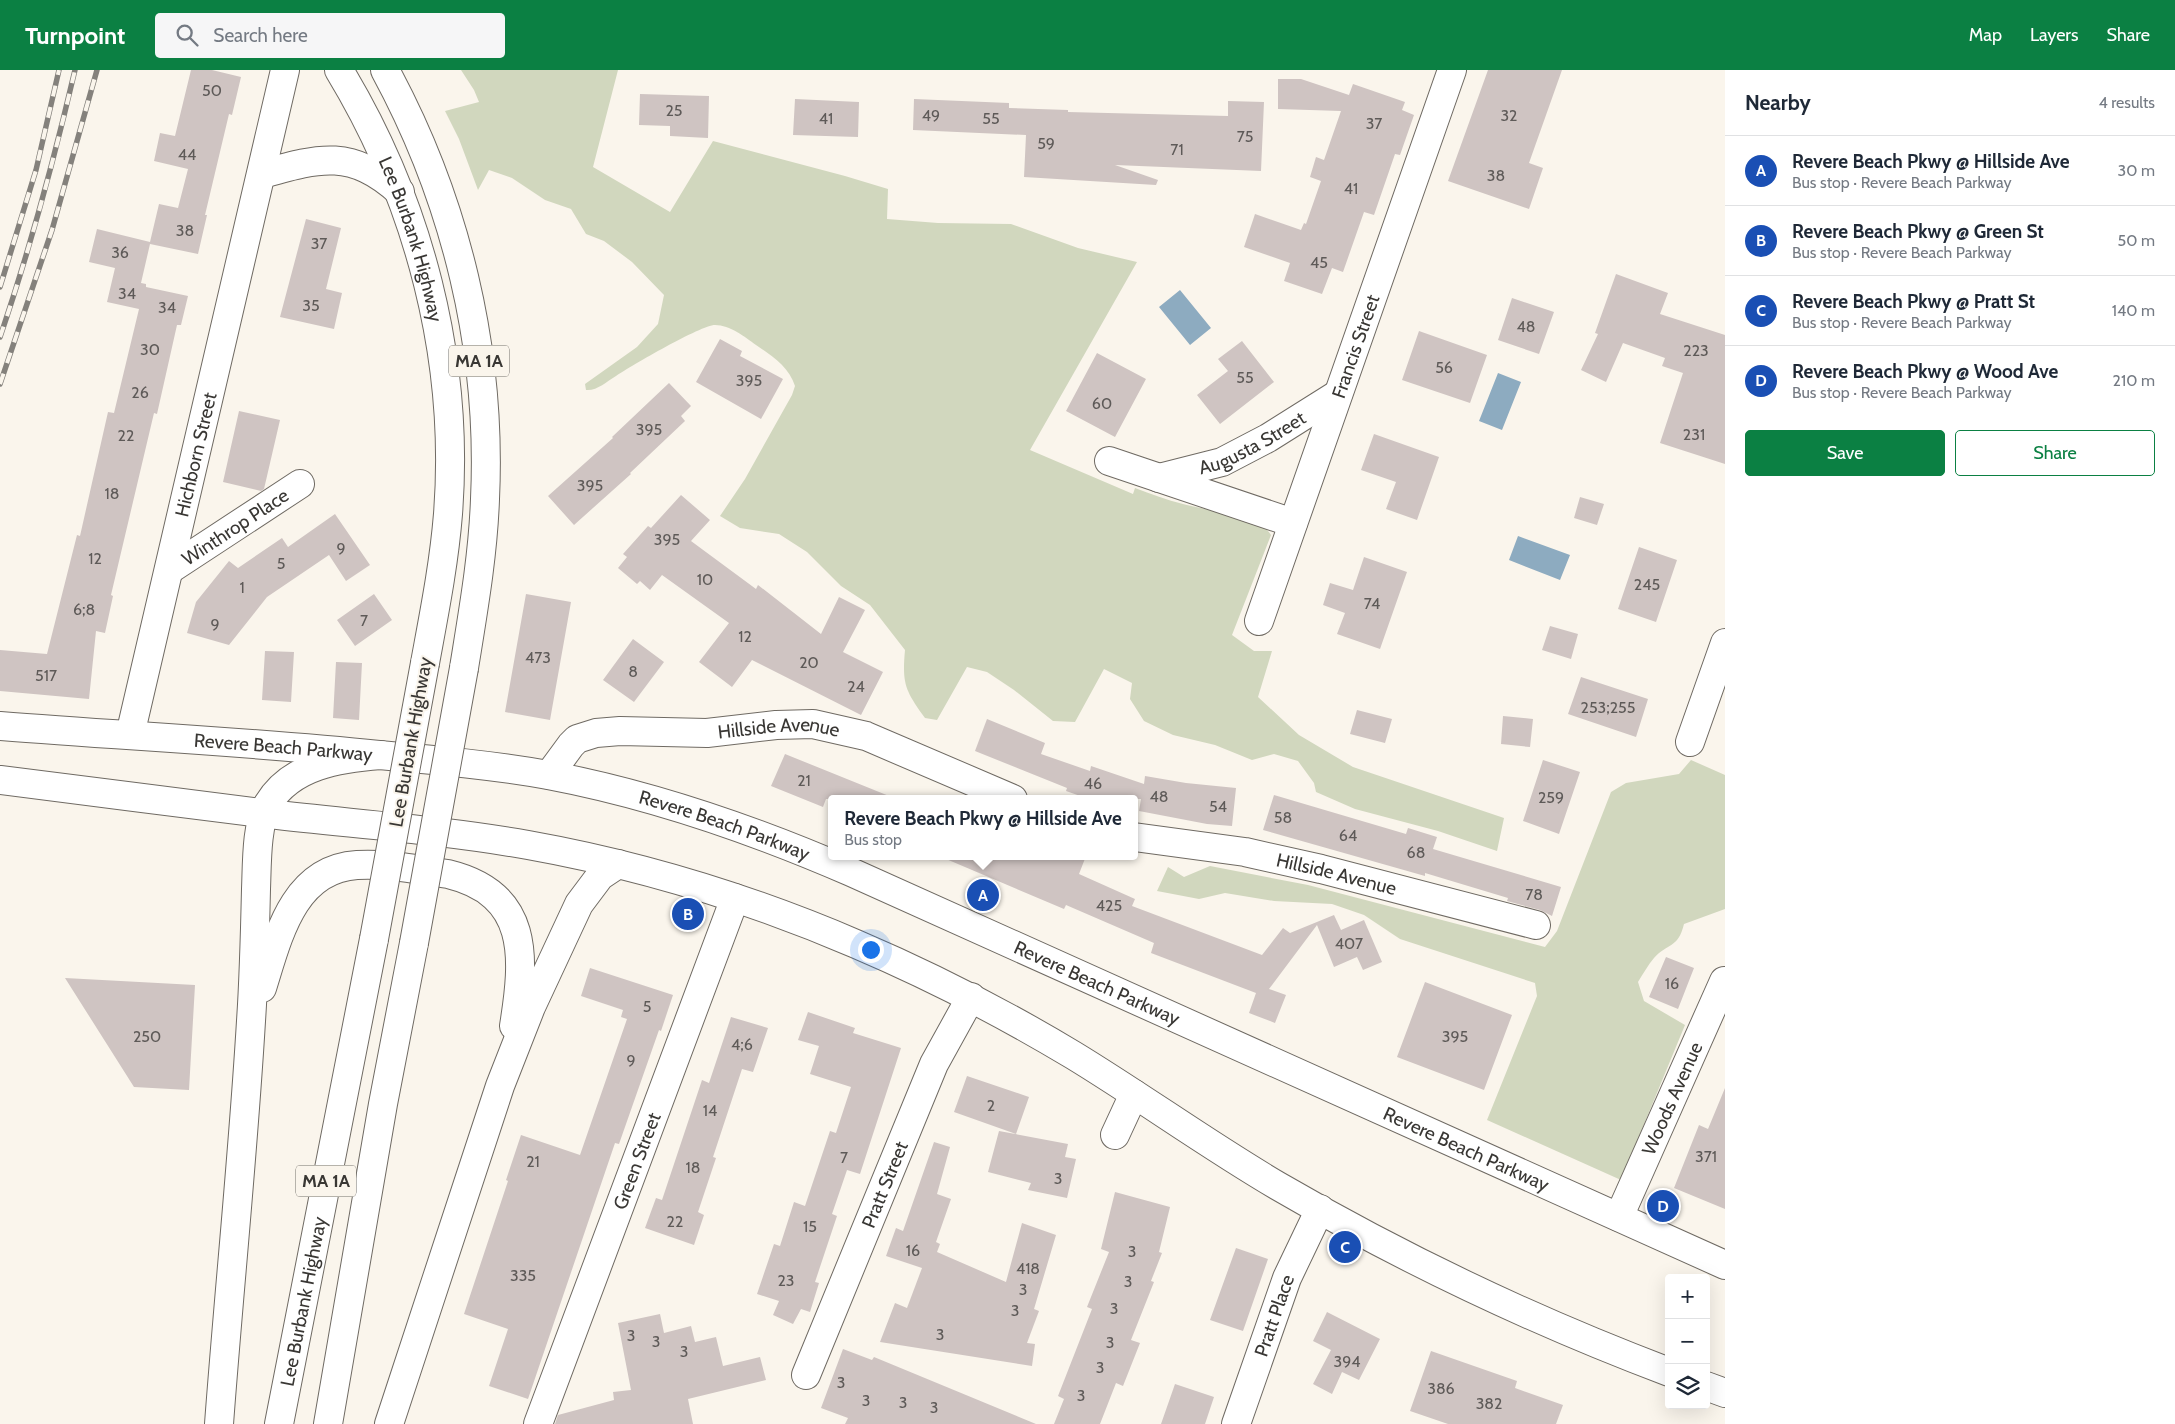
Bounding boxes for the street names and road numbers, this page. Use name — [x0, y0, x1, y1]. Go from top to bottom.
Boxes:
street label: Lee Burbank Highway — [374, 153, 447, 324]
street label: Francis Street — [1327, 291, 1385, 401]
road number: MA 1A — [449, 346, 509, 376]
street label: Hichborn Street — [170, 390, 222, 519]
street label: Augusta Street — [1196, 406, 1310, 479]
street label: Winthrop Place — [178, 484, 293, 570]
street label: Lee Burbank Highway — [384, 655, 437, 829]
street label: Hillside Avenue — [716, 713, 842, 744]
street label: Revere Beach Parkway — [193, 729, 374, 766]
street label: Revere Beach Parkway — [636, 786, 813, 866]
street label: Hillside Avenue — [1274, 848, 1399, 900]
street label: Revere Beach Parkway — [1010, 936, 1184, 1031]
street label: Woods Avenue — [1637, 1038, 1708, 1158]
street label: Revere Beach Parkway — [1380, 1102, 1553, 1197]
street label: Green Street — [608, 1109, 666, 1213]
street label: Pratt Street — [857, 1137, 913, 1231]
road number: MA 1A — [296, 1166, 356, 1196]
street label: Lee Burbank Highway — [276, 1214, 331, 1388]
street label: Pratt Place — [1249, 1271, 1299, 1360]

